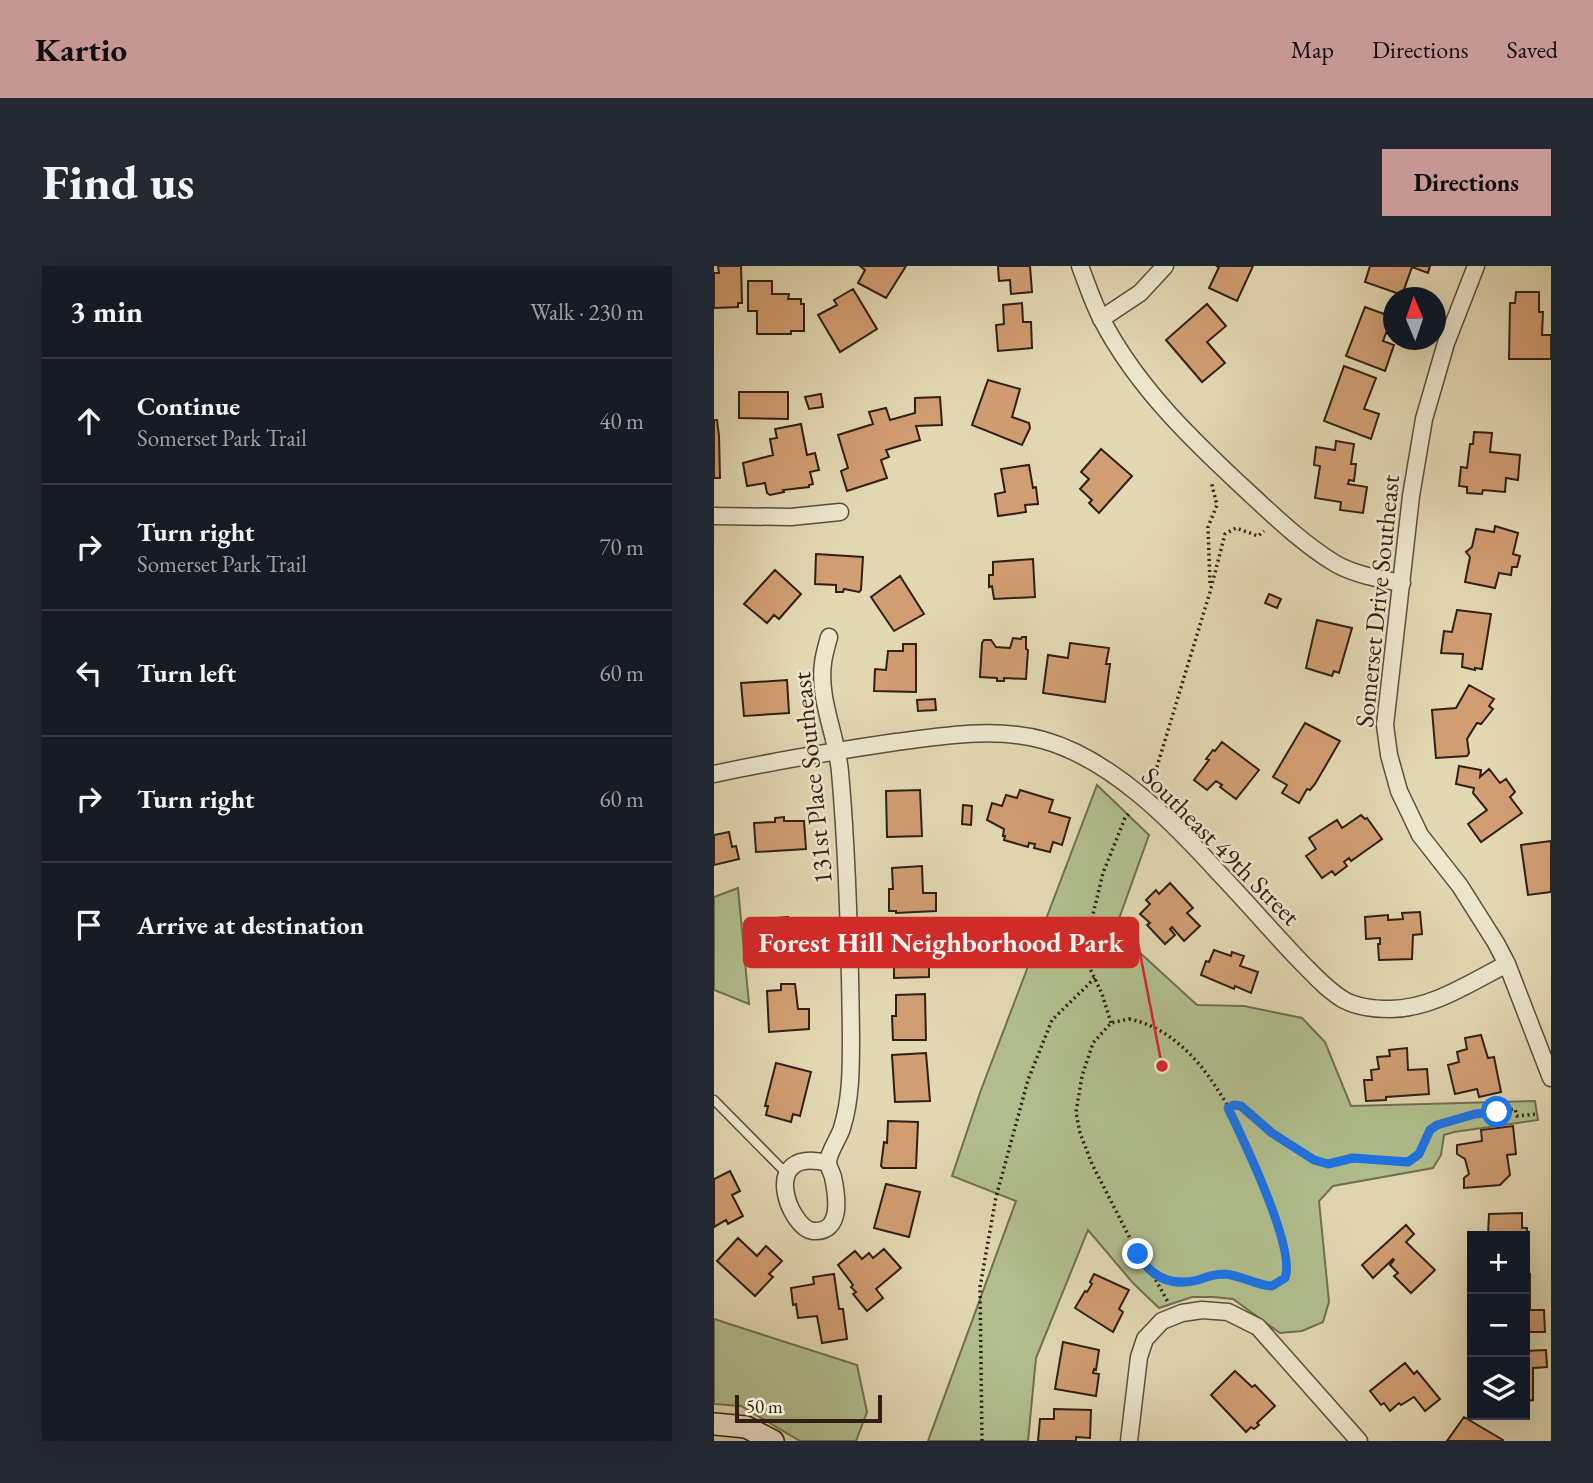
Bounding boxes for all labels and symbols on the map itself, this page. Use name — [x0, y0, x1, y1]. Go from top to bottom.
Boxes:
north arrow — [1383, 287, 1446, 350]
street label: Somerset Drive Southeast — [1347, 473, 1407, 729]
street label: 131st Place Southeast — [784, 670, 840, 886]
street label: Southeast 49th Street — [1134, 759, 1308, 933]
callout: Forest Hill Neighborhood Park — [744, 918, 1138, 967]
text: Forest Hill Neighborhood Park — [758, 924, 1124, 960]
route start — [1481, 1096, 1512, 1127]
route end — [1122, 1238, 1153, 1269]
scale bar — [735, 1392, 882, 1424]

